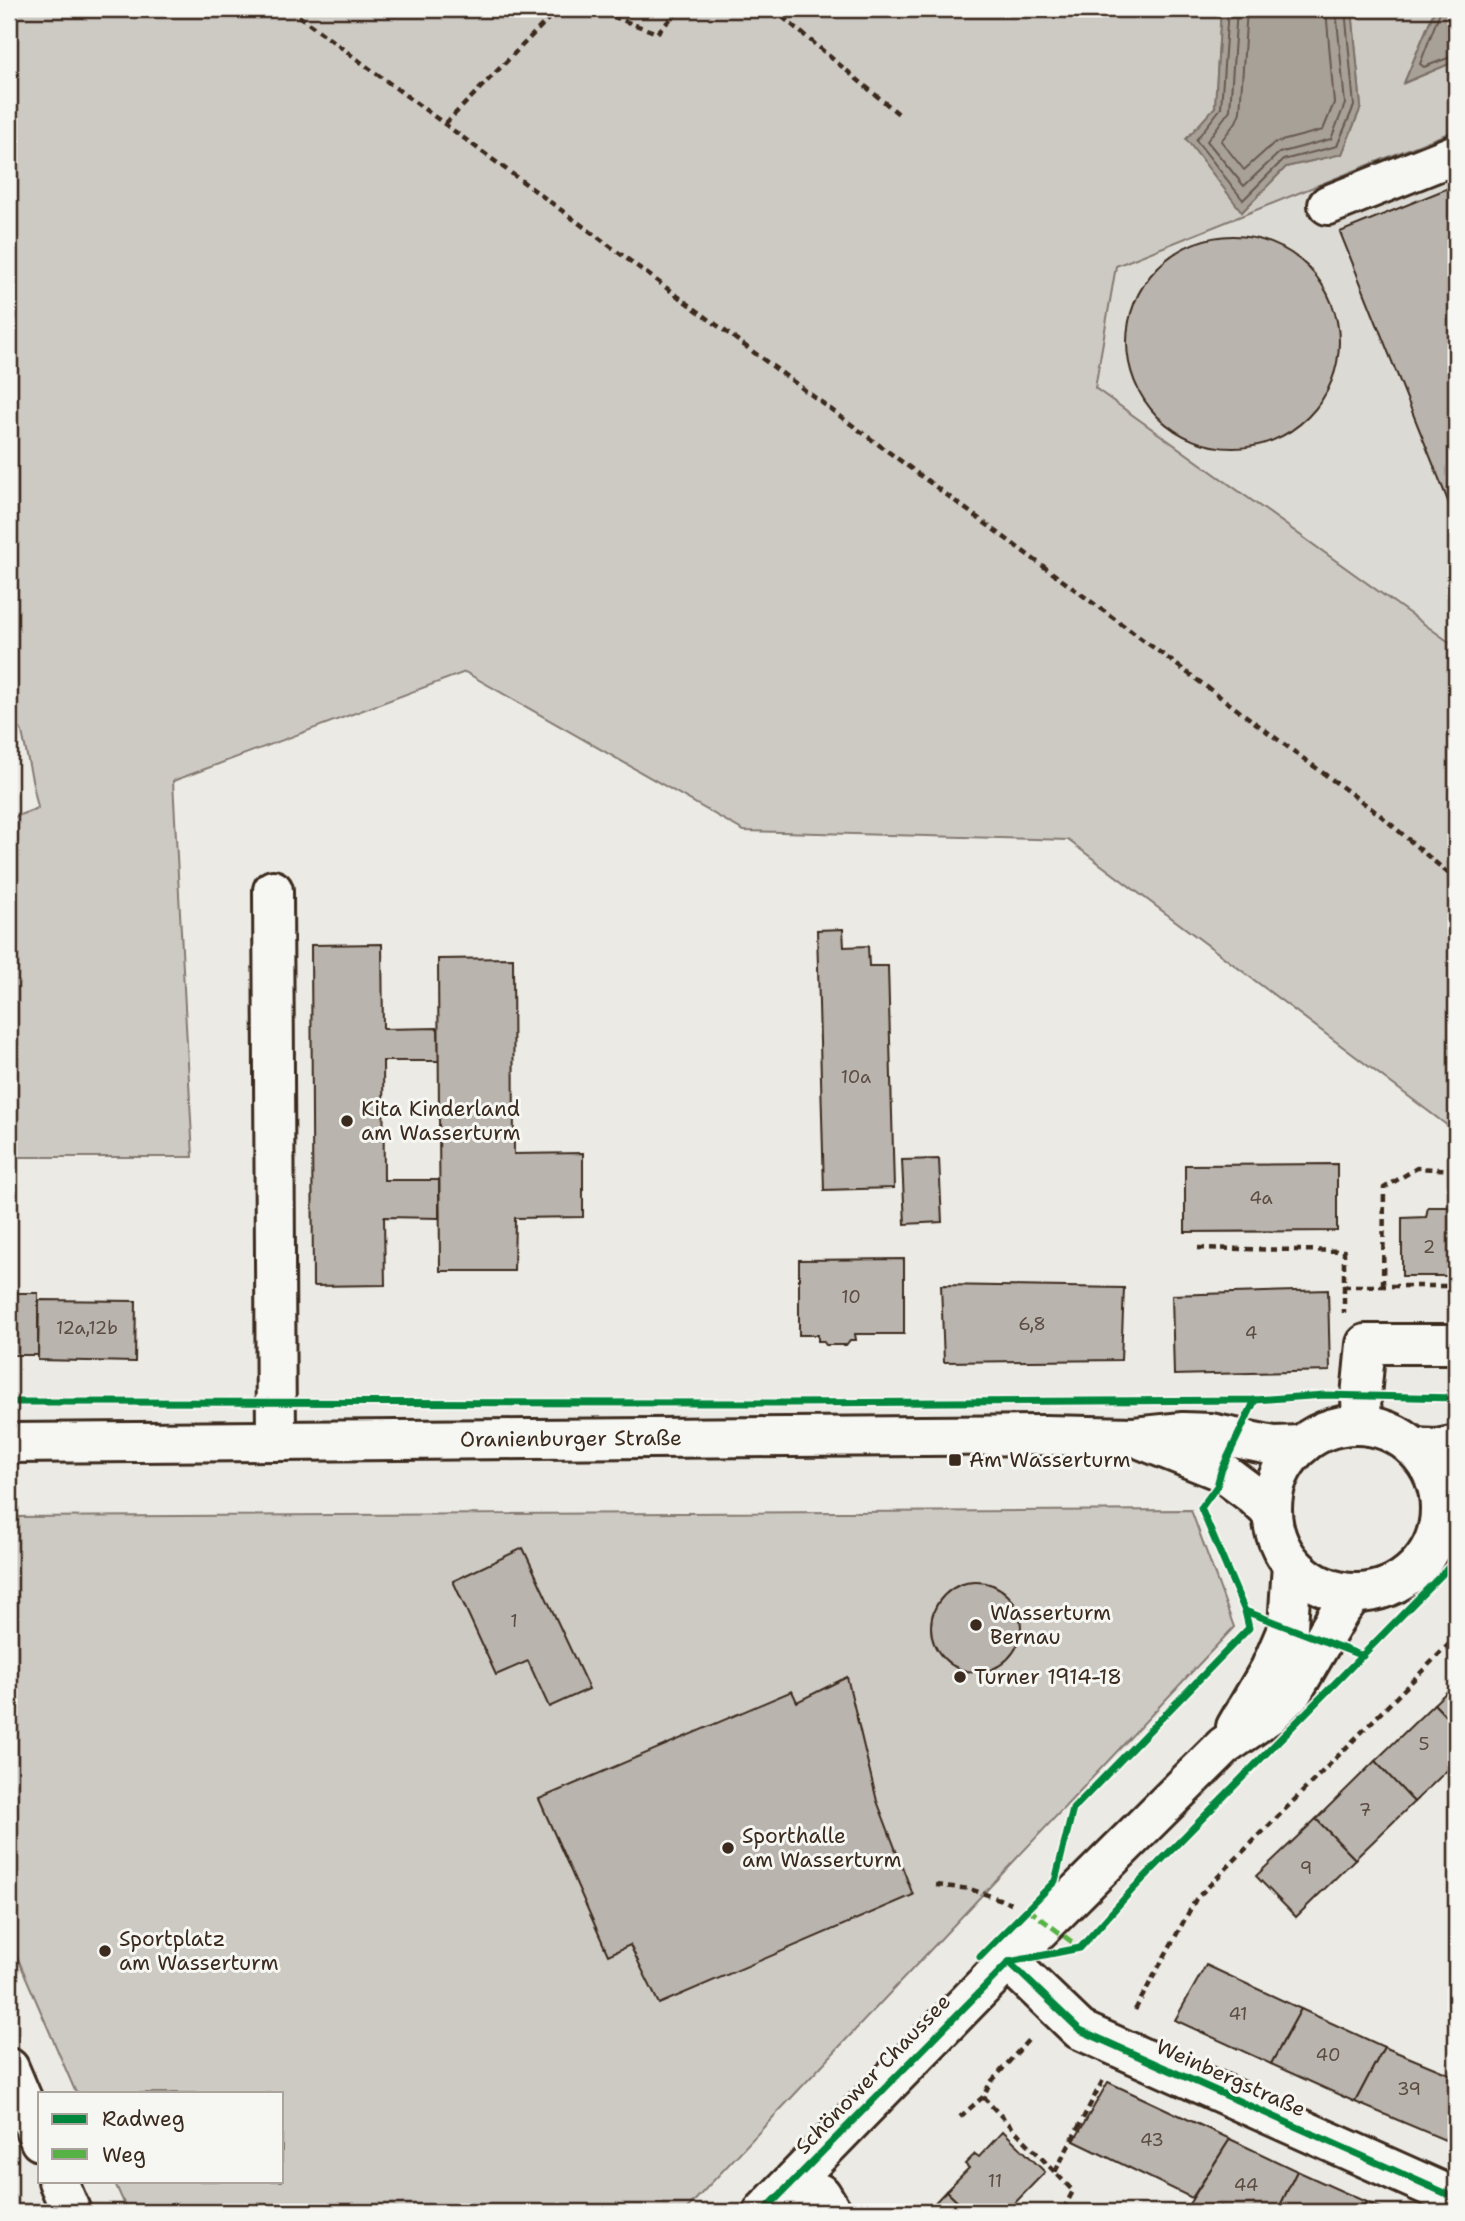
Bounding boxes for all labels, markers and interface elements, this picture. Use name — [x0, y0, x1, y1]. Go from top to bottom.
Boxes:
house number: 10a — [841, 1065, 871, 1089]
place label: Kita Kinderland am Wasserturm — [361, 1095, 521, 1147]
marker: Kita Kinderland am Wasserturm — [339, 1113, 355, 1129]
house number: 4a — [1249, 1186, 1273, 1210]
house number: 2 — [1423, 1235, 1435, 1259]
house number: 10 — [841, 1285, 861, 1309]
house number: 6,8 — [1018, 1312, 1046, 1336]
house number: 12a,12b — [56, 1316, 118, 1340]
house number: 4 — [1245, 1321, 1257, 1345]
street label: Oranienburger Straße — [460, 1424, 682, 1454]
place label: Am Wasserturm — [969, 1446, 1131, 1474]
marker: Am Wasserturm — [947, 1452, 963, 1468]
place label: Wasserturm Bernau — [990, 1599, 1111, 1651]
house number: 1 — [510, 1609, 518, 1633]
marker: Wasserturm Bernau — [968, 1617, 984, 1633]
place label: Turner 1914-18 — [974, 1663, 1122, 1691]
marker: Turner 1914-18 — [952, 1669, 968, 1685]
house number: 5 — [1418, 1732, 1430, 1756]
house number: 7 — [1359, 1798, 1371, 1822]
place label: Sporthalle am Wasserturm — [742, 1822, 902, 1874]
marker: Sporthalle am Wasserturm — [720, 1840, 736, 1856]
house number: 9 — [1300, 1856, 1312, 1880]
place label: Sportplatz am Wasserturm — [119, 1925, 279, 1977]
marker: Sportplatz am Wasserturm — [97, 1943, 113, 1959]
street label: Schönower Chaussee — [789, 1988, 957, 2160]
house number: 41 — [1228, 2002, 1248, 2026]
street label: Weinbergstraße — [1152, 2032, 1310, 2124]
house number: 40 — [1315, 2043, 1341, 2067]
house number: 39 — [1397, 2077, 1421, 2101]
legend — [38, 2092, 284, 2182]
text: Radweg — [102, 2105, 185, 2133]
house number: 43 — [1140, 2128, 1164, 2152]
text: Weg — [102, 2141, 146, 2169]
house number: 11 — [988, 2169, 1002, 2193]
house number: 44 — [1234, 2173, 1258, 2197]

